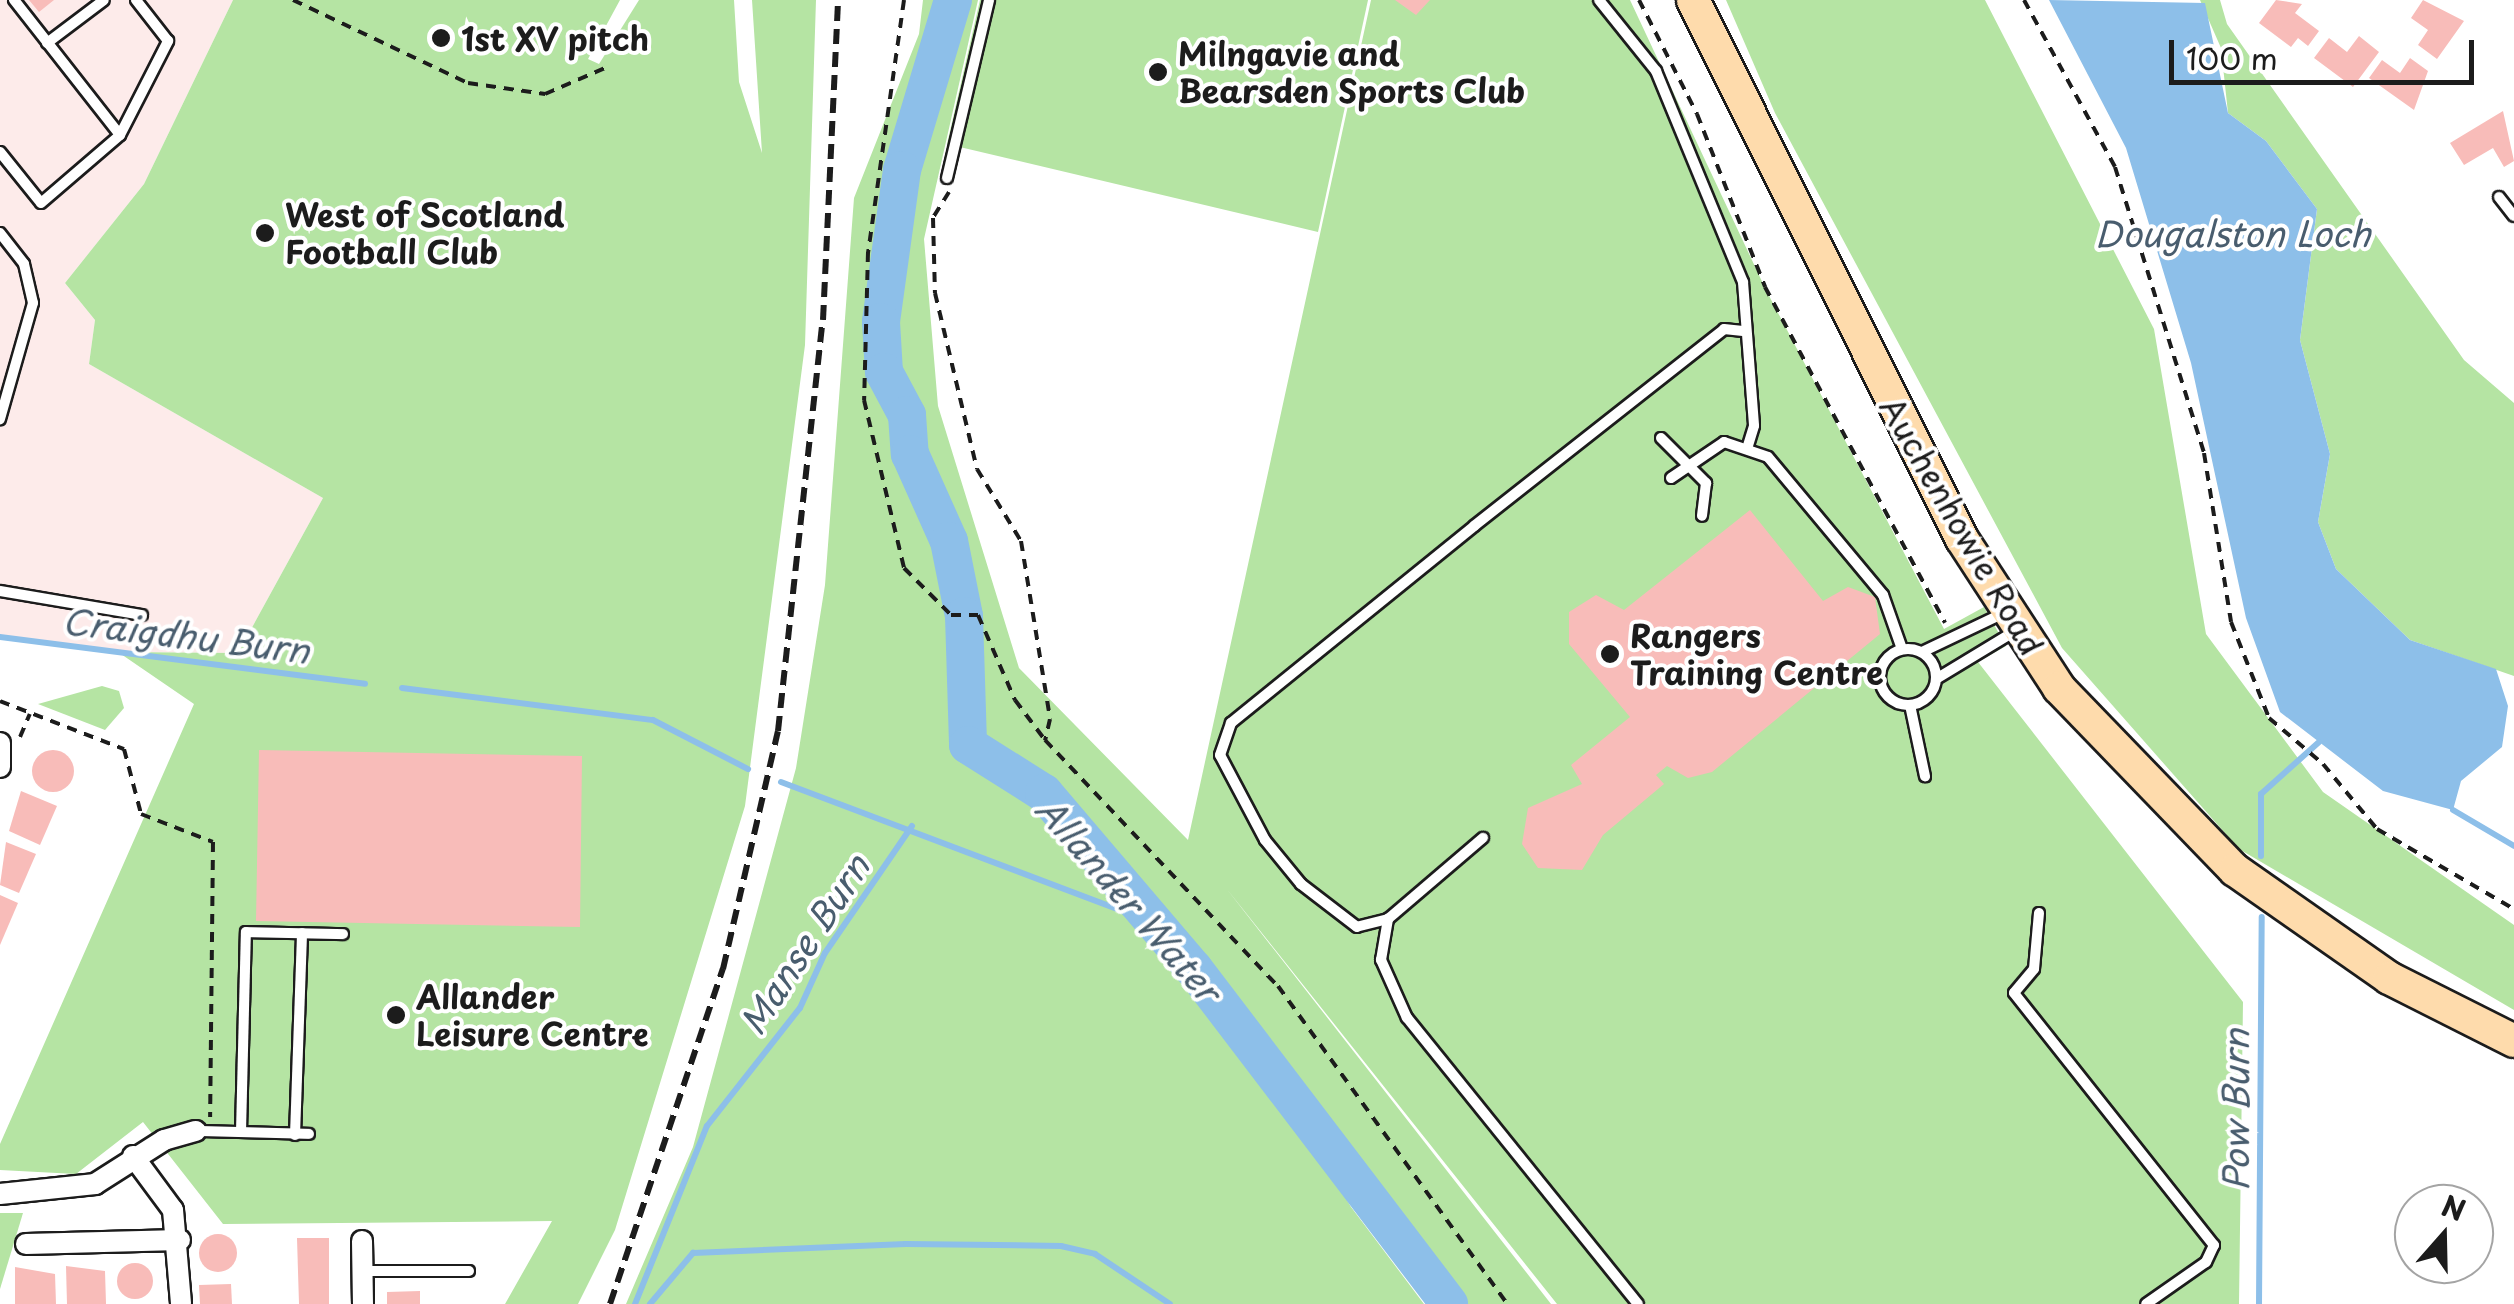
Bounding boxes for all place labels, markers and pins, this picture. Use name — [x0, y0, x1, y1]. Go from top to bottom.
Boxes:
place label: 1st XV pitch — [461, 19, 654, 57]
marker: 1st XV pitch — [430, 27, 452, 49]
place label: Milngavie and Bearsden Sports Club — [1178, 35, 1529, 110]
marker: Milngavie and Bearsden Sports Club — [1147, 61, 1169, 83]
place label: West of Scotland Football Club — [285, 196, 564, 271]
marker: West of Scotland Football Club — [254, 222, 276, 244]
place label: Rangers Training Centre — [1630, 617, 1885, 692]
marker: Rangers Training Centre — [1599, 643, 1621, 665]
place label: Allander Leisure Centre — [416, 978, 650, 1053]
marker: Allander Leisure Centre — [385, 1004, 407, 1026]

